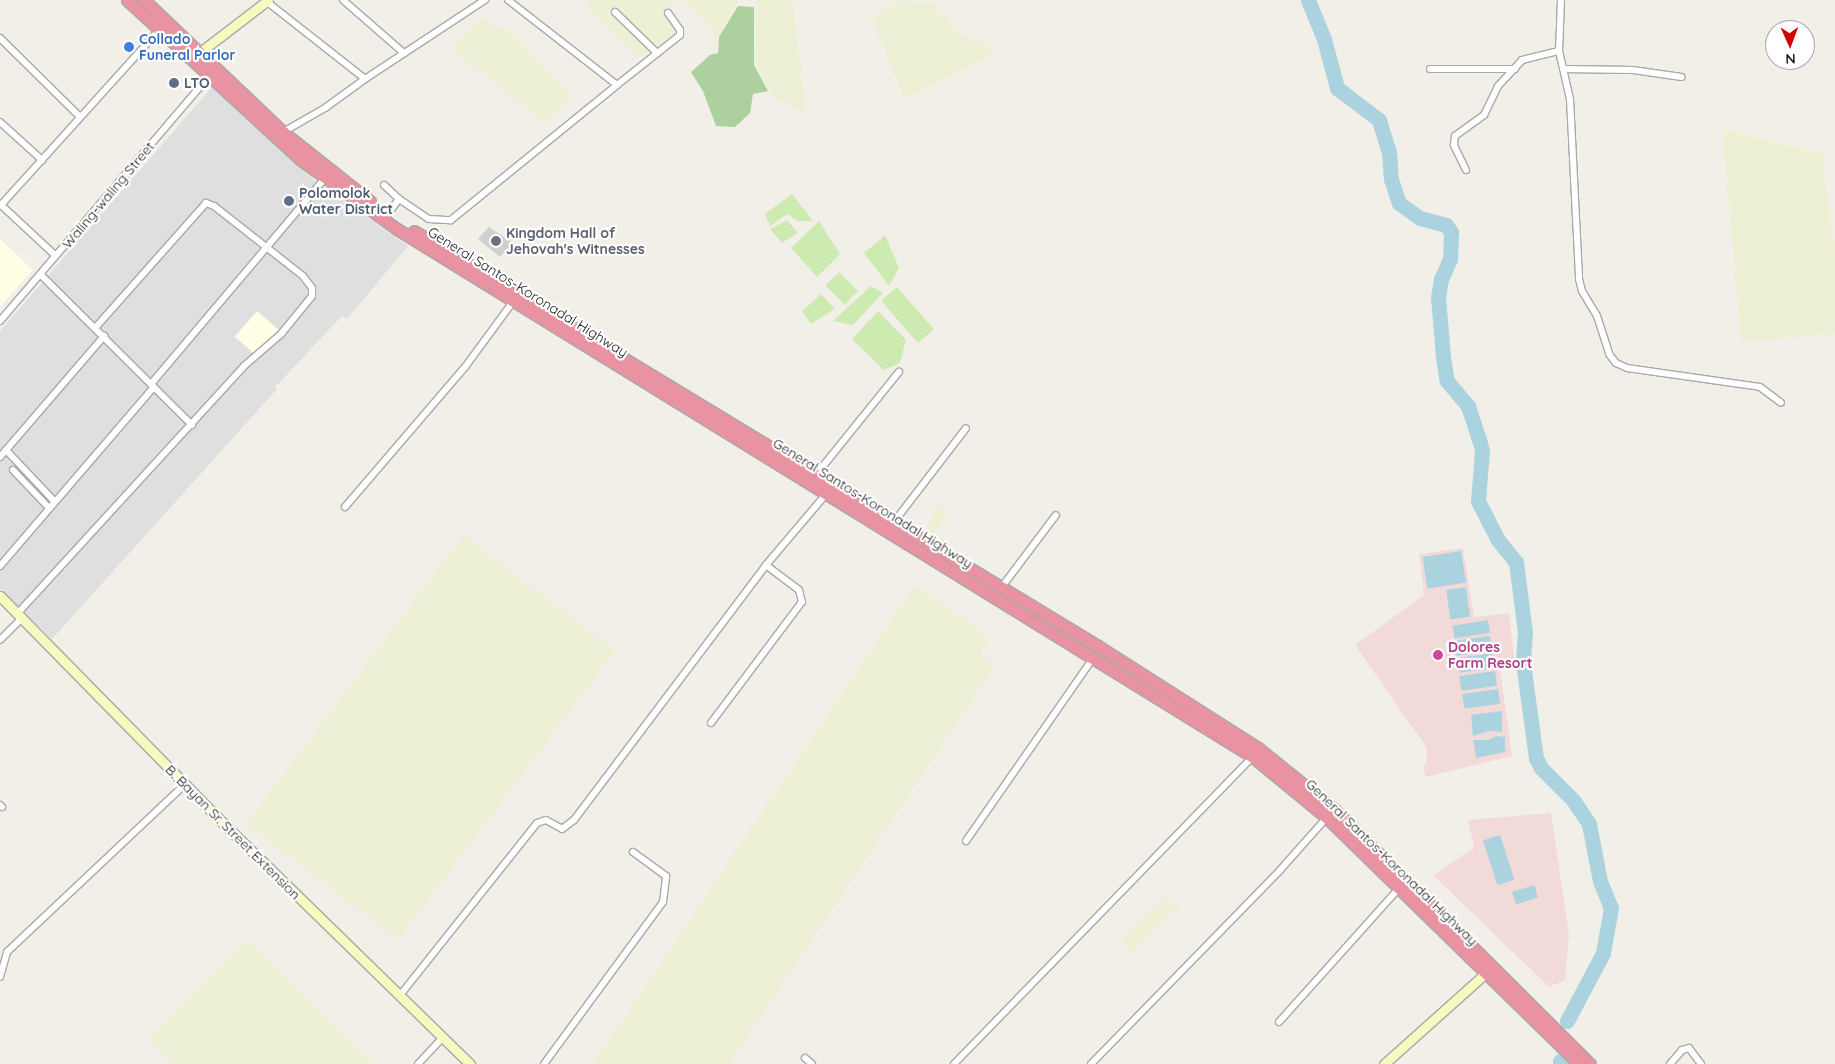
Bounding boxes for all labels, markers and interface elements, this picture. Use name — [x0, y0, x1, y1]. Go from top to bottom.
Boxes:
north arrow — [1765, 20, 1815, 70]
place label: Collado Funeral Parlor — [139, 31, 236, 64]
marker: Collado Funeral Parlor — [123, 41, 135, 53]
text: N — [1785, 50, 1796, 68]
place label: LTO — [184, 75, 210, 91]
marker: LTO — [168, 77, 180, 89]
street label: Waling-waling Street — [58, 138, 158, 252]
place label: Polomolok Water District — [299, 185, 393, 218]
marker: Polomolok Water District — [283, 195, 295, 207]
street label: General Santos-Koronadal Highway — [425, 223, 631, 361]
place label: Kingdom Hall of Jehovah's Witnesses — [506, 225, 645, 258]
marker: Kingdom Hall of Jehovah's Witnesses — [490, 235, 502, 247]
street label: General Santos-Koronadal Highway — [770, 434, 976, 572]
place label: Dolores Farm Resort — [1448, 639, 1532, 672]
marker: Dolores Farm Resort — [1432, 649, 1444, 661]
street label: B. Bayan Sr. Street Extension — [162, 761, 304, 903]
street label: General Santos-Koronadal Highway — [1303, 775, 1481, 949]

